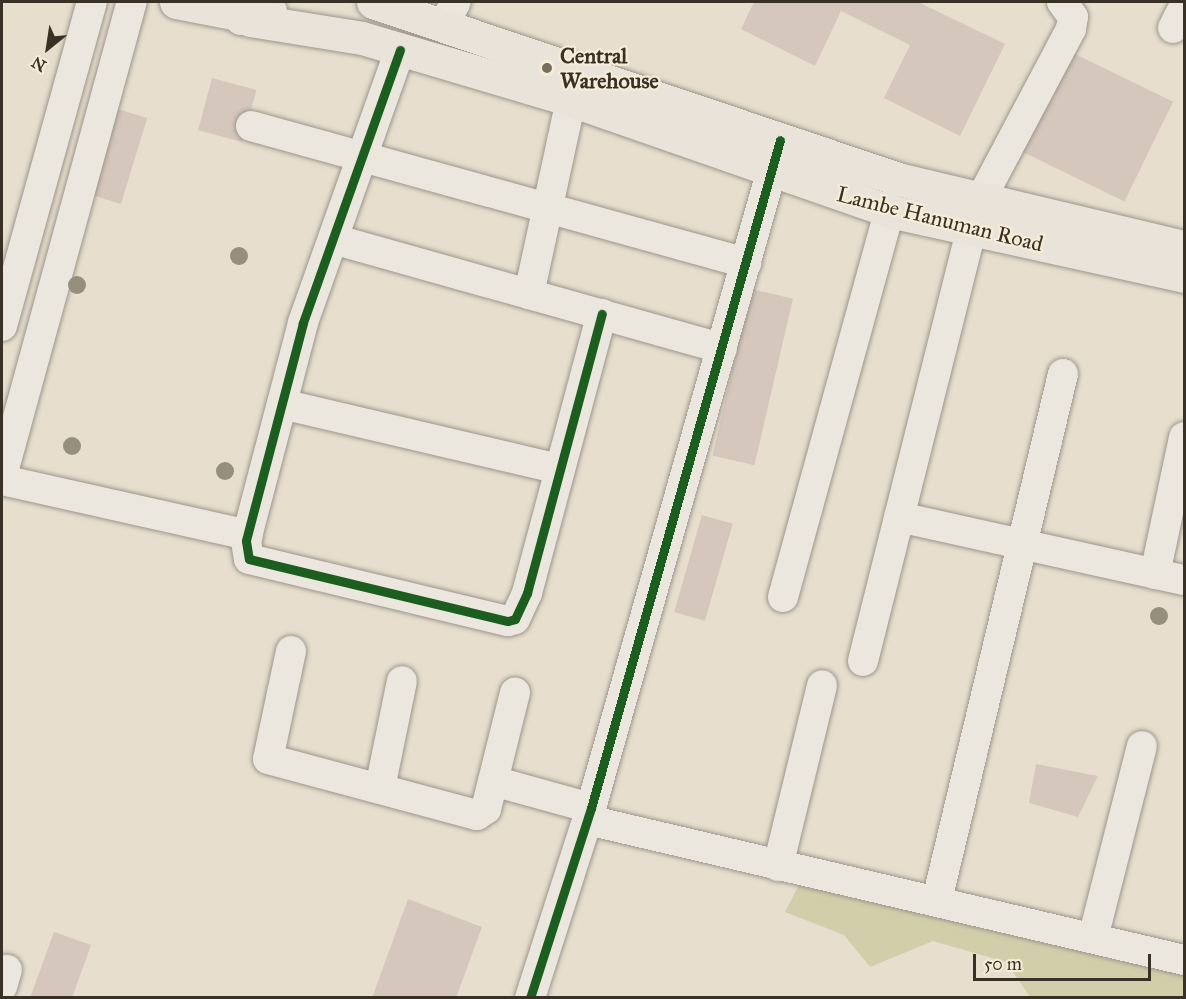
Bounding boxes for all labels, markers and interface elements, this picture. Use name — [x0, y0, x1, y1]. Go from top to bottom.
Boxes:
north arrow — [18, 18, 78, 78]
place label: Central Warehouse — [560, 42, 659, 94]
text: N — [28, 52, 49, 76]
marker: Central Warehouse — [538, 59, 556, 77]
street label: Lambe Hanuman Road — [834, 181, 1046, 257]
scale bar — [976, 942, 1154, 980]
text: 50 m — [984, 953, 1022, 975]

